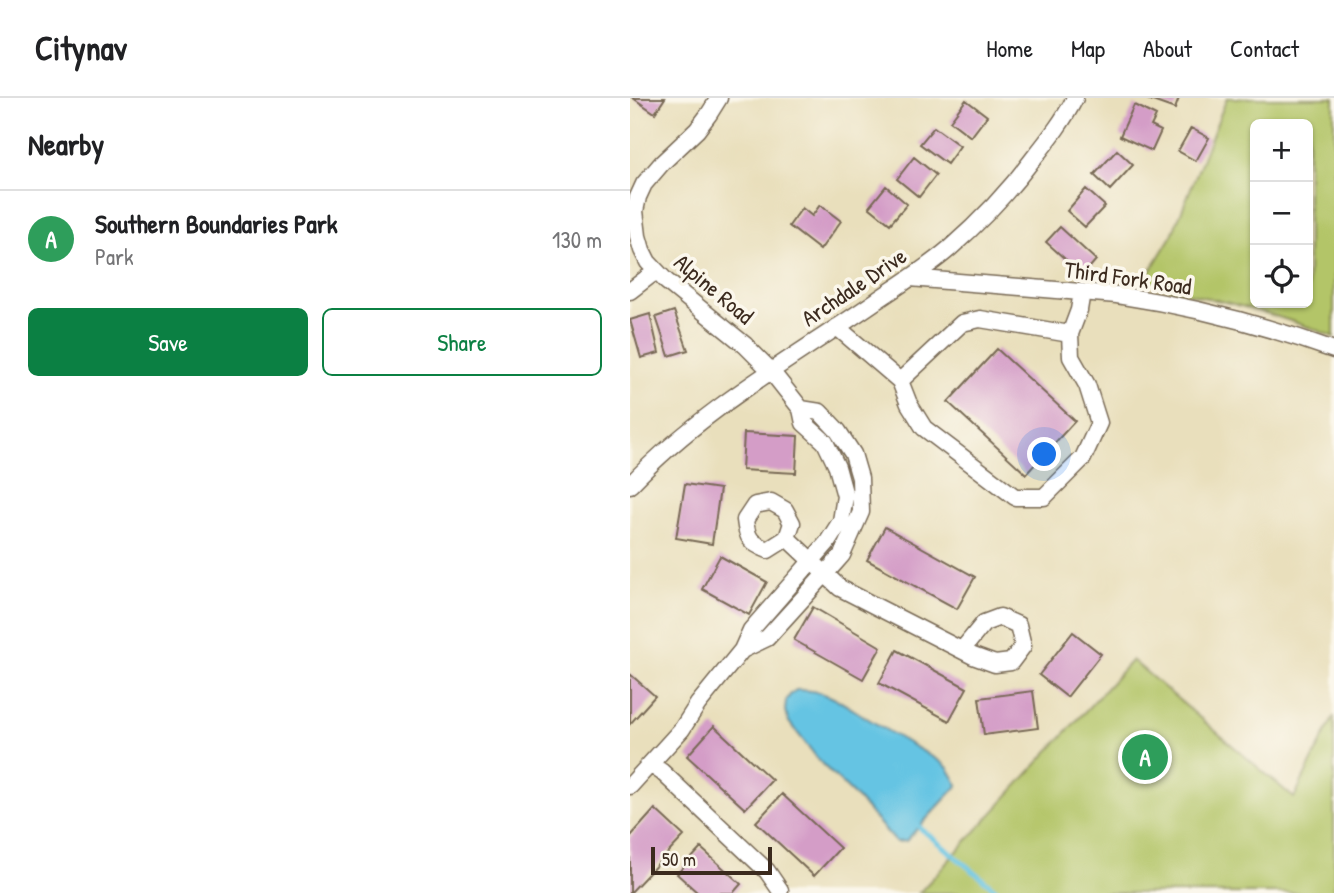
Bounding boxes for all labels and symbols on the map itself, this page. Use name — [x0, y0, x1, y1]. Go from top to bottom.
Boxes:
street label: Archdale Drive — [795, 240, 912, 333]
street label: Alpine Road — [668, 246, 761, 331]
street label: Third Fork Road — [1063, 253, 1194, 302]
your location — [1027, 437, 1061, 471]
pin: A — [1122, 731, 1168, 783]
scale bar — [651, 844, 772, 876]

